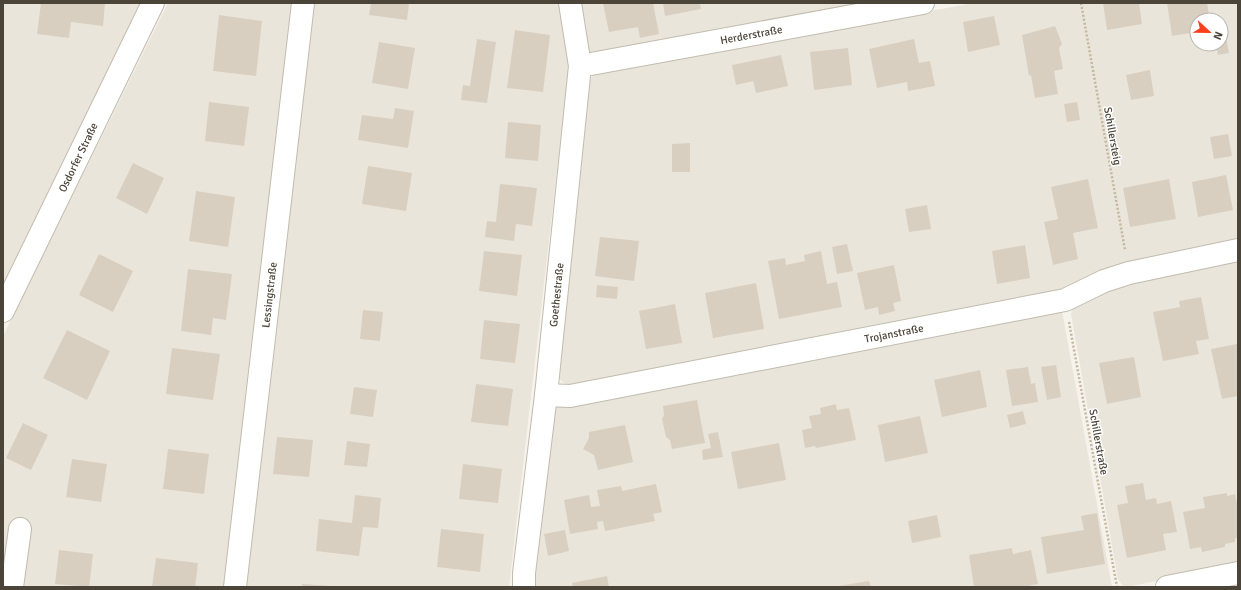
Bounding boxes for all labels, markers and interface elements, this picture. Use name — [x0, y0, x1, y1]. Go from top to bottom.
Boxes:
north arrow — [1189, 12, 1229, 52]
street label: Herderstraße — [719, 23, 783, 47]
text: N — [1210, 30, 1225, 42]
street label: Schillersteig — [1101, 106, 1124, 166]
street label: Osdorfer Straße — [56, 121, 101, 194]
street label: Lessingstraße — [259, 261, 280, 329]
street label: Goethestraße — [547, 262, 567, 328]
street label: Trojanstraße — [863, 322, 925, 346]
street label: Schillerstraße — [1086, 408, 1111, 476]

